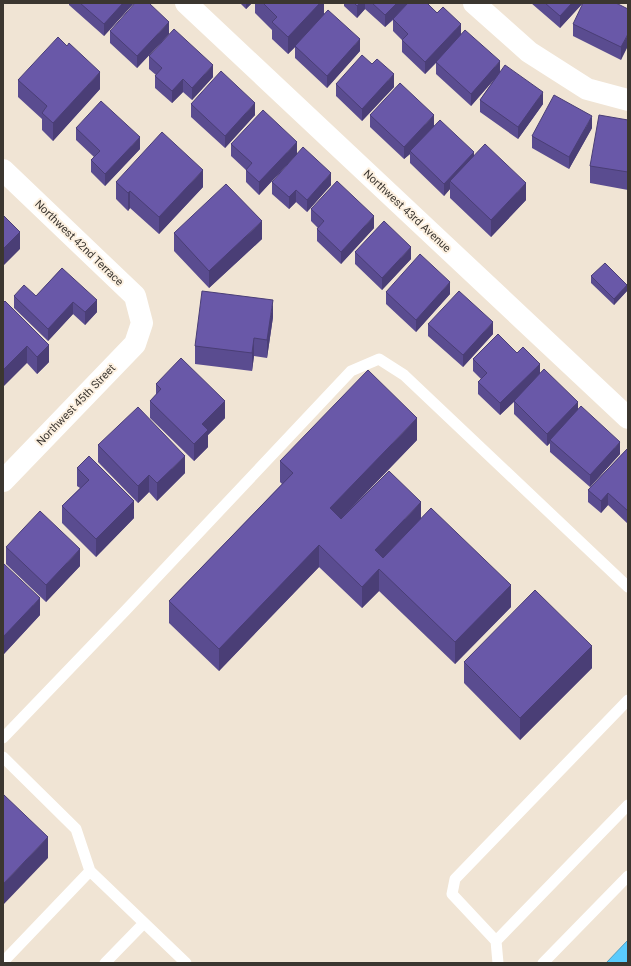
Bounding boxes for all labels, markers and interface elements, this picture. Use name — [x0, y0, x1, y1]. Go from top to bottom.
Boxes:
street label: Northwest 43rd Avenue — [361, 167, 454, 255]
street label: Northwest 42nd Terrace — [32, 197, 126, 289]
street label: Northwest 45th Street — [34, 361, 118, 448]

